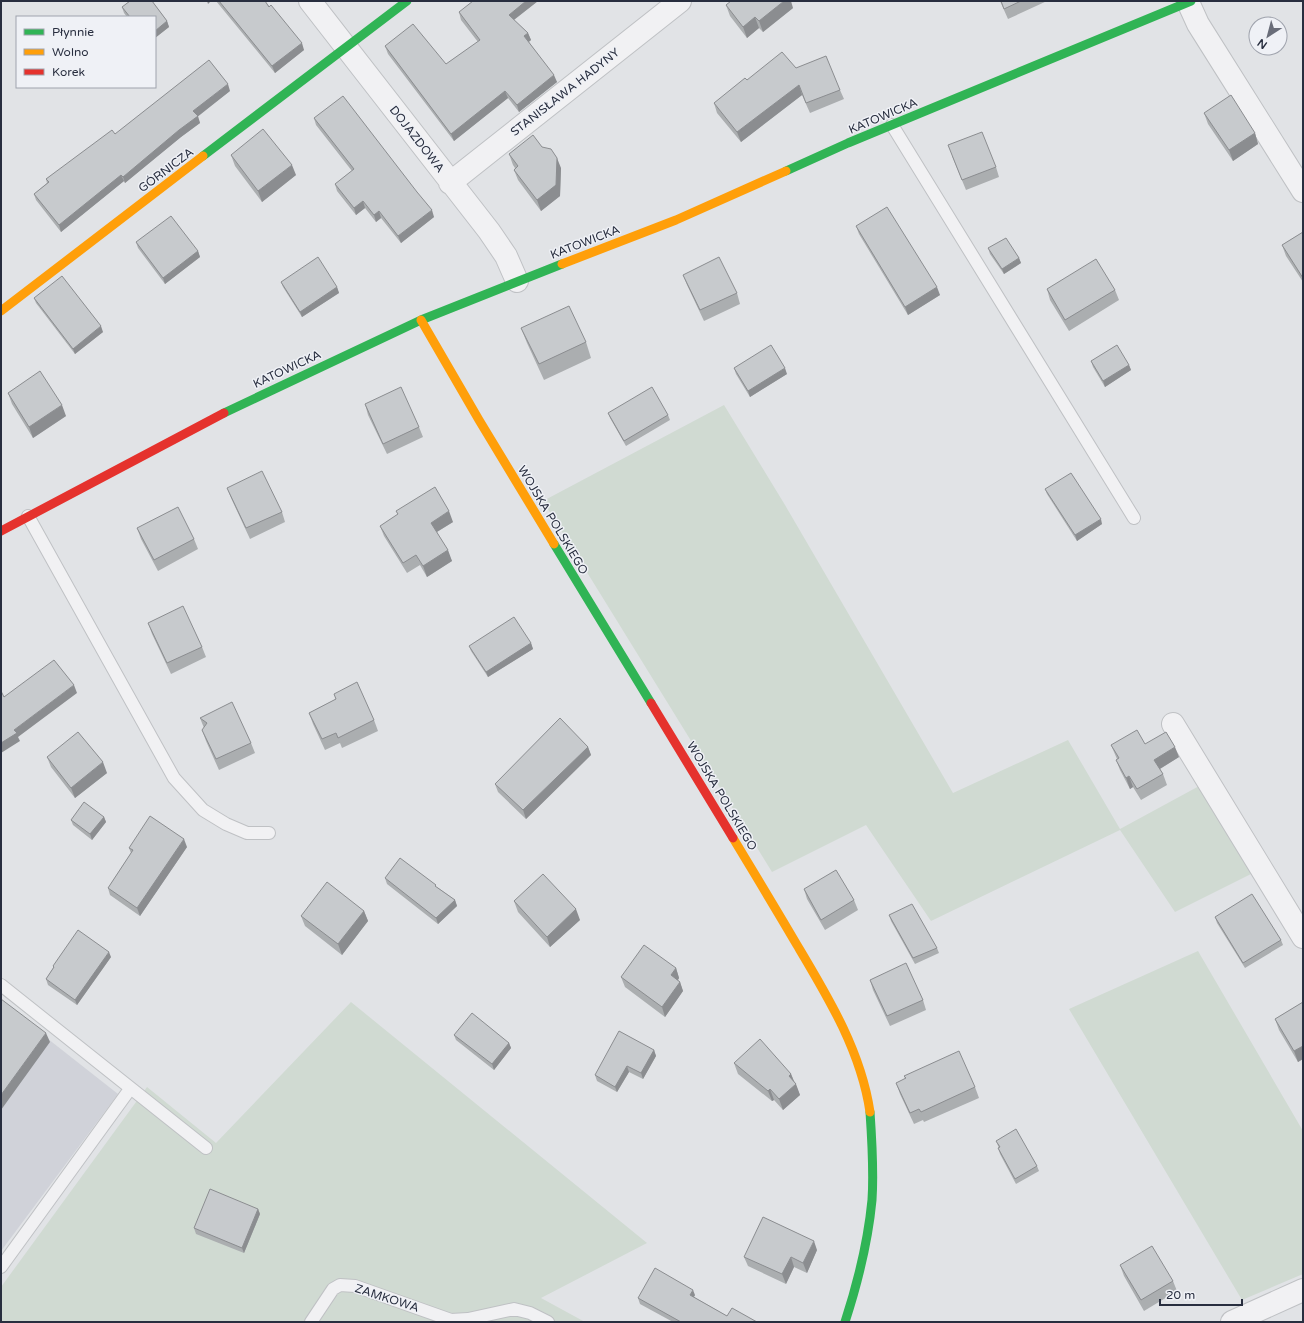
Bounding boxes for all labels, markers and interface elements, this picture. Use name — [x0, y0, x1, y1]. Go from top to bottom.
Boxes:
legend — [16, 16, 156, 88]
north arrow — [1248, 16, 1288, 56]
text: Płynnie — [52, 25, 94, 39]
text: N — [1255, 36, 1270, 52]
text: Wolno — [52, 45, 88, 59]
street label: STANISŁAWA HADYNY — [508, 45, 623, 139]
text: Korek — [52, 65, 86, 79]
street label: KATOWICKA — [846, 95, 920, 137]
street label: DOJAZDOWA — [387, 103, 447, 175]
street label: GÓRNICZA — [136, 145, 196, 195]
street label: KATOWICKA — [548, 222, 622, 262]
street label: KATOWICKA — [251, 347, 323, 391]
street label: WOJSKA POLSKIEGO — [515, 463, 591, 577]
street label: WOJSKA POLSKIEGO — [684, 739, 760, 853]
street label: ZAMKOWA — [353, 1281, 421, 1315]
scale bar — [1160, 1281, 1242, 1307]
text: 20 m — [1166, 1288, 1195, 1302]

